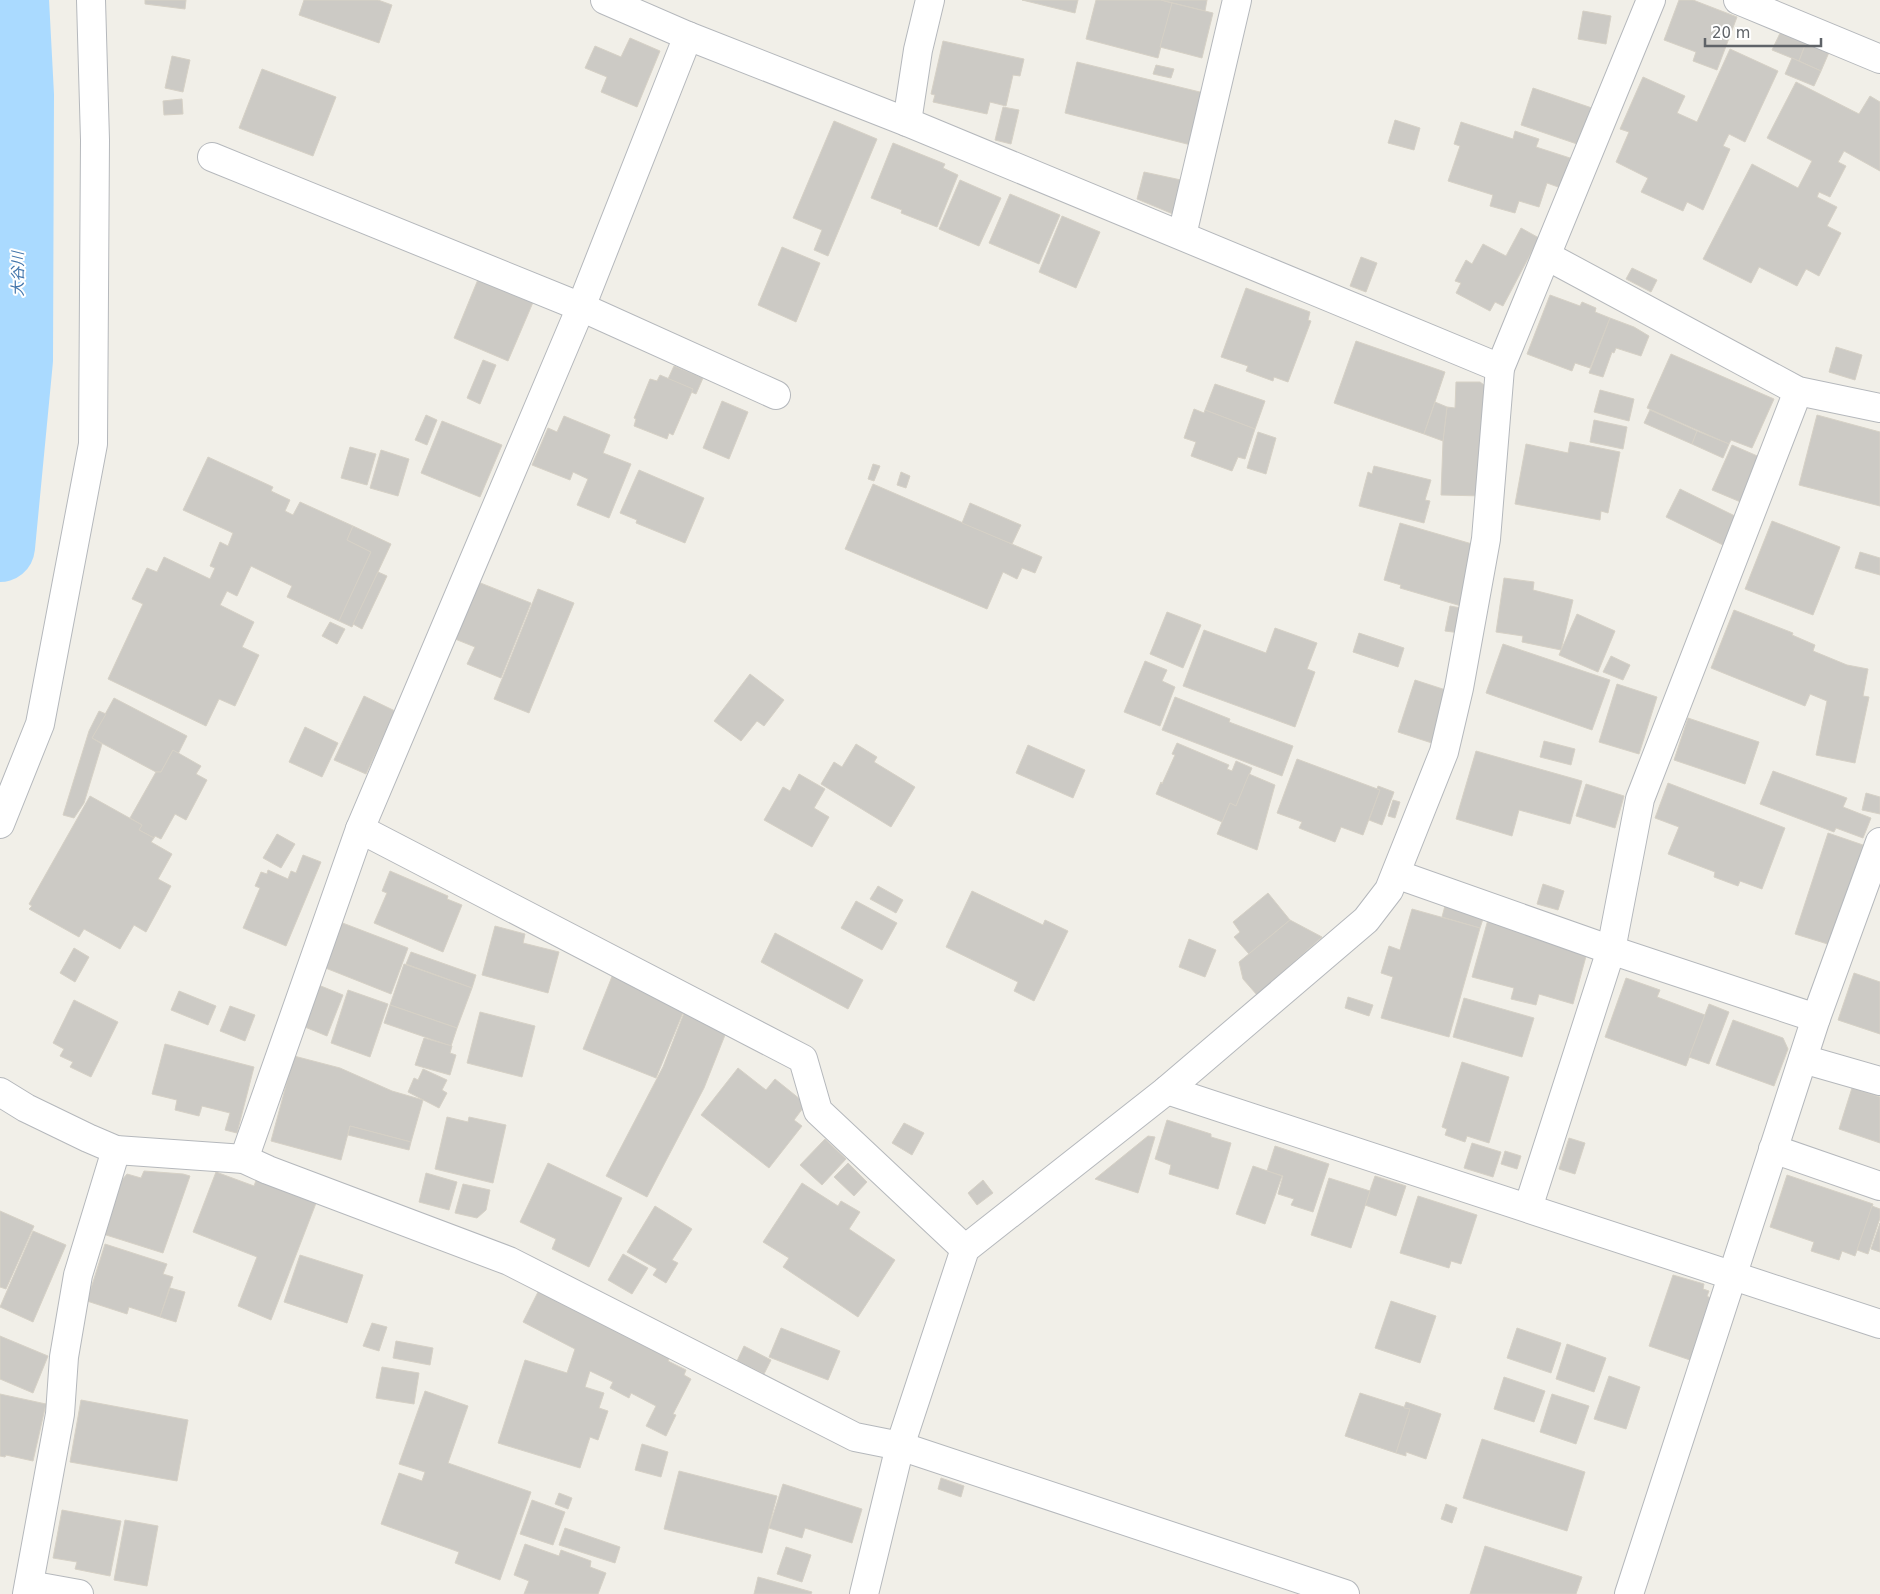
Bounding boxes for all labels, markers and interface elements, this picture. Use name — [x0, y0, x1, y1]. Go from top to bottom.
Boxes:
scale bar — [1705, 15, 1821, 47]
text: 20 m — [1712, 24, 1750, 42]
water label: 大谷川 — [9, 250, 27, 297]

